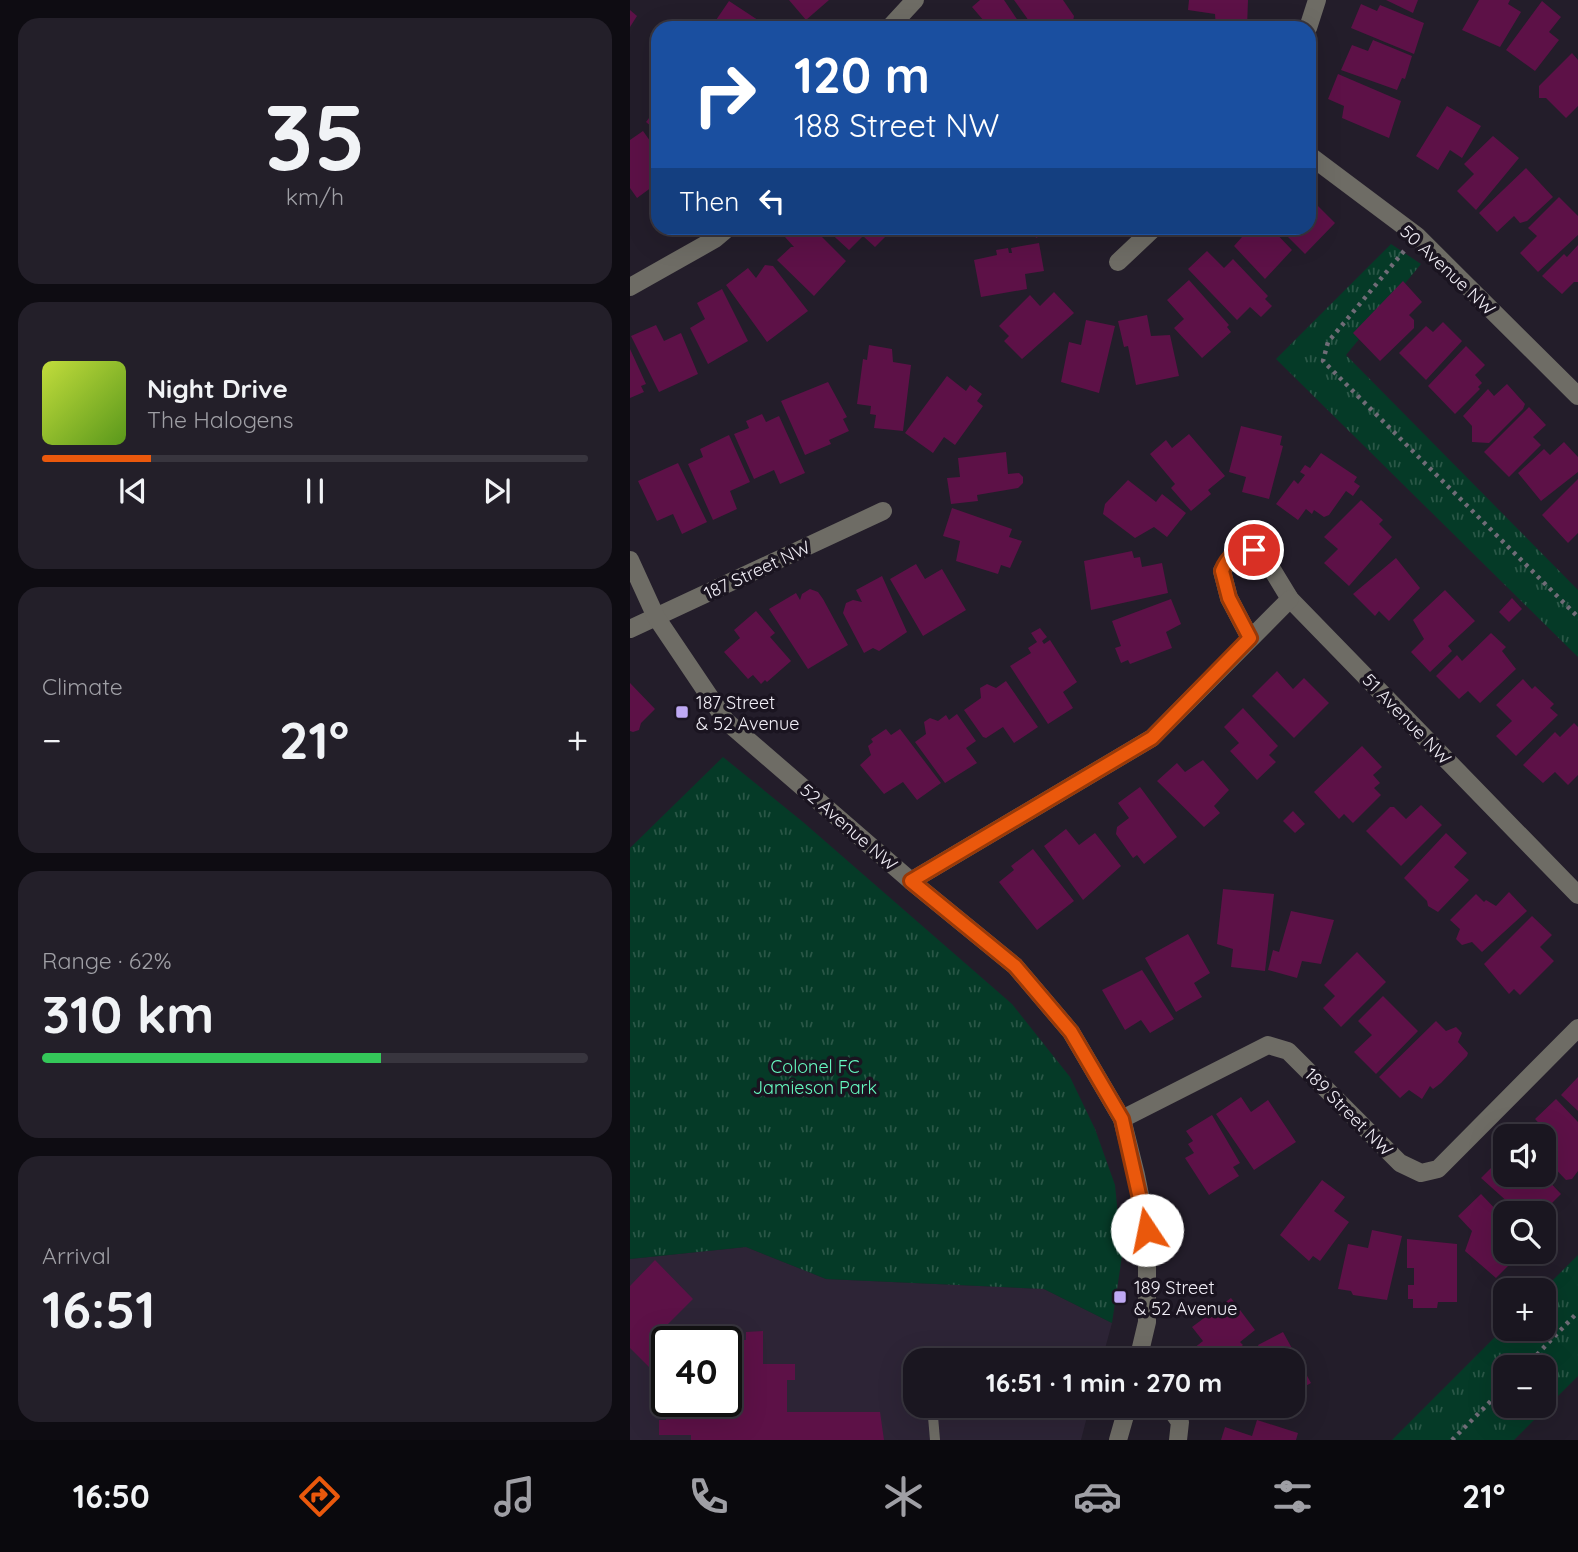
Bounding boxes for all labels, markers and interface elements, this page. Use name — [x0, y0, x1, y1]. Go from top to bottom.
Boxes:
text: 120 m — [794, 44, 930, 105]
icon: right — [679, 49, 770, 140]
text: 35 — [264, 79, 366, 193]
text: 188 Street NW — [794, 105, 1000, 145]
text: km/h — [286, 182, 344, 211]
icon: left — [753, 182, 791, 220]
text: Then — [679, 185, 739, 218]
street label: 50 Avenue NW — [1395, 220, 1501, 320]
text: Night Drive — [147, 372, 288, 405]
text: The Halogens — [147, 405, 294, 434]
icon: previous — [114, 472, 152, 510]
icon: pause — [296, 472, 334, 510]
icon: next — [478, 472, 516, 510]
pin — [1224, 520, 1284, 580]
icon: arrive — [1235, 531, 1273, 569]
street label: 187 Street NW — [700, 535, 814, 605]
street label: 51 Avenue NW — [1358, 668, 1456, 770]
text: Climate — [42, 672, 123, 701]
place label: 187 Street & 52 Avenue — [696, 691, 799, 735]
marker: 187 Street & 52 Avenue — [674, 704, 690, 720]
text: 21° — [279, 707, 349, 772]
text: − — [42, 716, 62, 764]
text: + — [567, 716, 588, 764]
street label: 52 Avenue NW — [796, 778, 902, 876]
text: Range · 62% — [42, 946, 172, 975]
text: 310 km — [42, 981, 214, 1046]
park label: Colonel FC Jamieson Park — [753, 1055, 877, 1099]
street label: 189 Street NW — [1300, 1063, 1398, 1161]
map controls — [1493, 1124, 1556, 1418]
button: sound — [1493, 1124, 1556, 1187]
position arrow — [1110, 1193, 1184, 1267]
button: search — [1493, 1201, 1556, 1264]
text: Arrival — [42, 1241, 111, 1270]
text: 16:51 — [42, 1276, 155, 1341]
place label: 189 Street & 52 Avenue — [1134, 1276, 1237, 1320]
button: + — [1493, 1278, 1556, 1341]
marker: 189 Street & 52 Avenue — [1112, 1289, 1128, 1305]
speed limit sign: 40 — [651, 1326, 742, 1417]
button: − — [1493, 1355, 1556, 1418]
text: 16:51 · 1 min · 270 m — [986, 1366, 1222, 1399]
icon: directions — [295, 1472, 344, 1521]
icon: music — [490, 1472, 539, 1521]
icon: phone — [684, 1472, 733, 1521]
icon: climate — [879, 1472, 928, 1521]
icon: car — [1073, 1472, 1122, 1521]
icon: filters — [1268, 1472, 1317, 1521]
text: 16:50 — [73, 1476, 150, 1516]
text: 21° — [1462, 1476, 1505, 1516]

